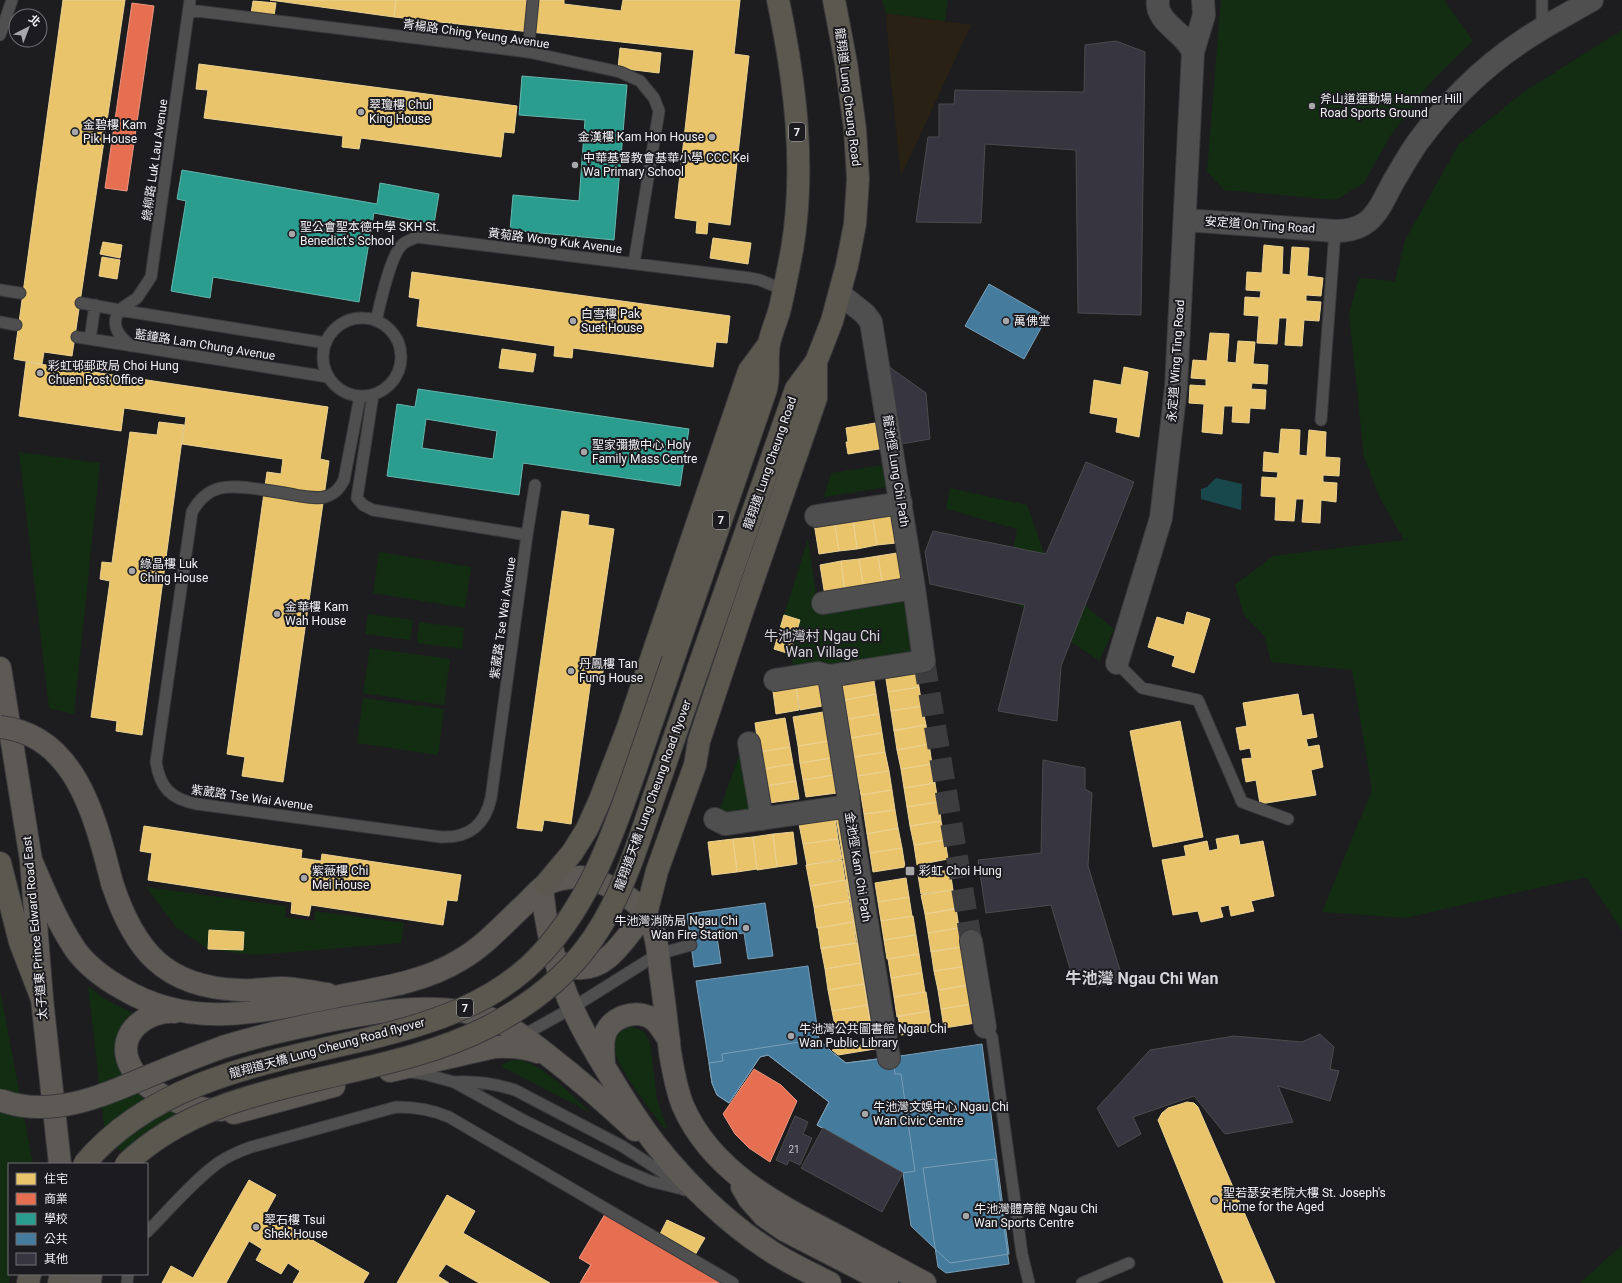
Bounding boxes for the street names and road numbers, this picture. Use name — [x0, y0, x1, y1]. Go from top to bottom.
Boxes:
street label: 青楊路 Ching Yeung Avenue — [402, 17, 550, 51]
street label: 龍翔道 Lung Cheung Road — [833, 27, 863, 167]
street label: 綠柳路 Luk Lau Avenue — [140, 98, 170, 222]
road number: 7 — [789, 123, 805, 141]
street label: 安定道 On Ting Road — [1204, 214, 1316, 236]
street label: 黃菊路 Wong Kuk Avenue — [487, 226, 623, 256]
street label: 永定道 Wing Ting Road — [1165, 299, 1187, 423]
street label: 藍鐘路 Lam Chung Avenue — [134, 327, 276, 363]
street label: 龍翔道 Lung Cheung Road — [741, 395, 799, 531]
street label: 龍池徑 Lung Chi Path — [880, 414, 912, 528]
road number: 7 — [713, 511, 729, 529]
street label: 紫葳路 Tse Wai Avenue — [488, 556, 518, 680]
street label: 龍翔道天橋 Lung Cheung Road flyover — [612, 698, 694, 892]
street label: 紫葳路 Tse Wai Avenue — [190, 783, 314, 813]
street label: 金池徑 Kam Chi Path — [842, 811, 874, 923]
street label: 太子道東 Prince Edward Road East — [20, 835, 50, 1021]
road number: 7 — [457, 999, 473, 1017]
street label: 龍翔道天橋 Lung Cheung Road flyover — [228, 1015, 426, 1081]

